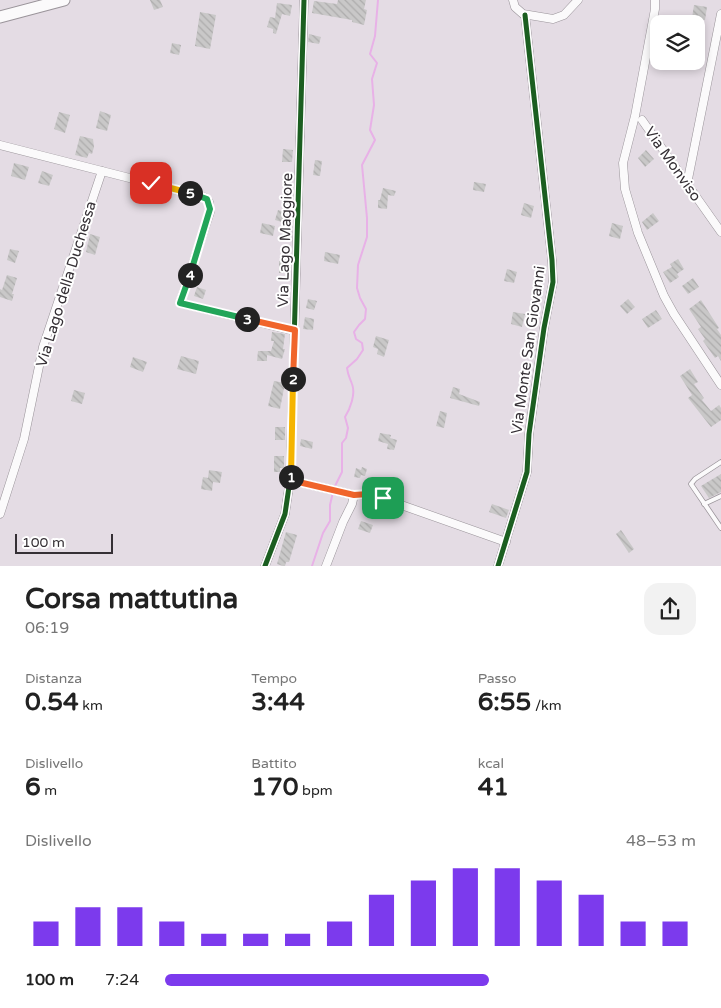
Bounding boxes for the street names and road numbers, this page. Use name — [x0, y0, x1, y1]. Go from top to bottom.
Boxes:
street label: Via Monviso — [641, 123, 705, 205]
street label: Via Lago Maggiore — [274, 172, 296, 308]
street label: Via Lago della Duchessa — [32, 199, 100, 369]
street label: Via Monte San Giovanni — [507, 265, 549, 435]

